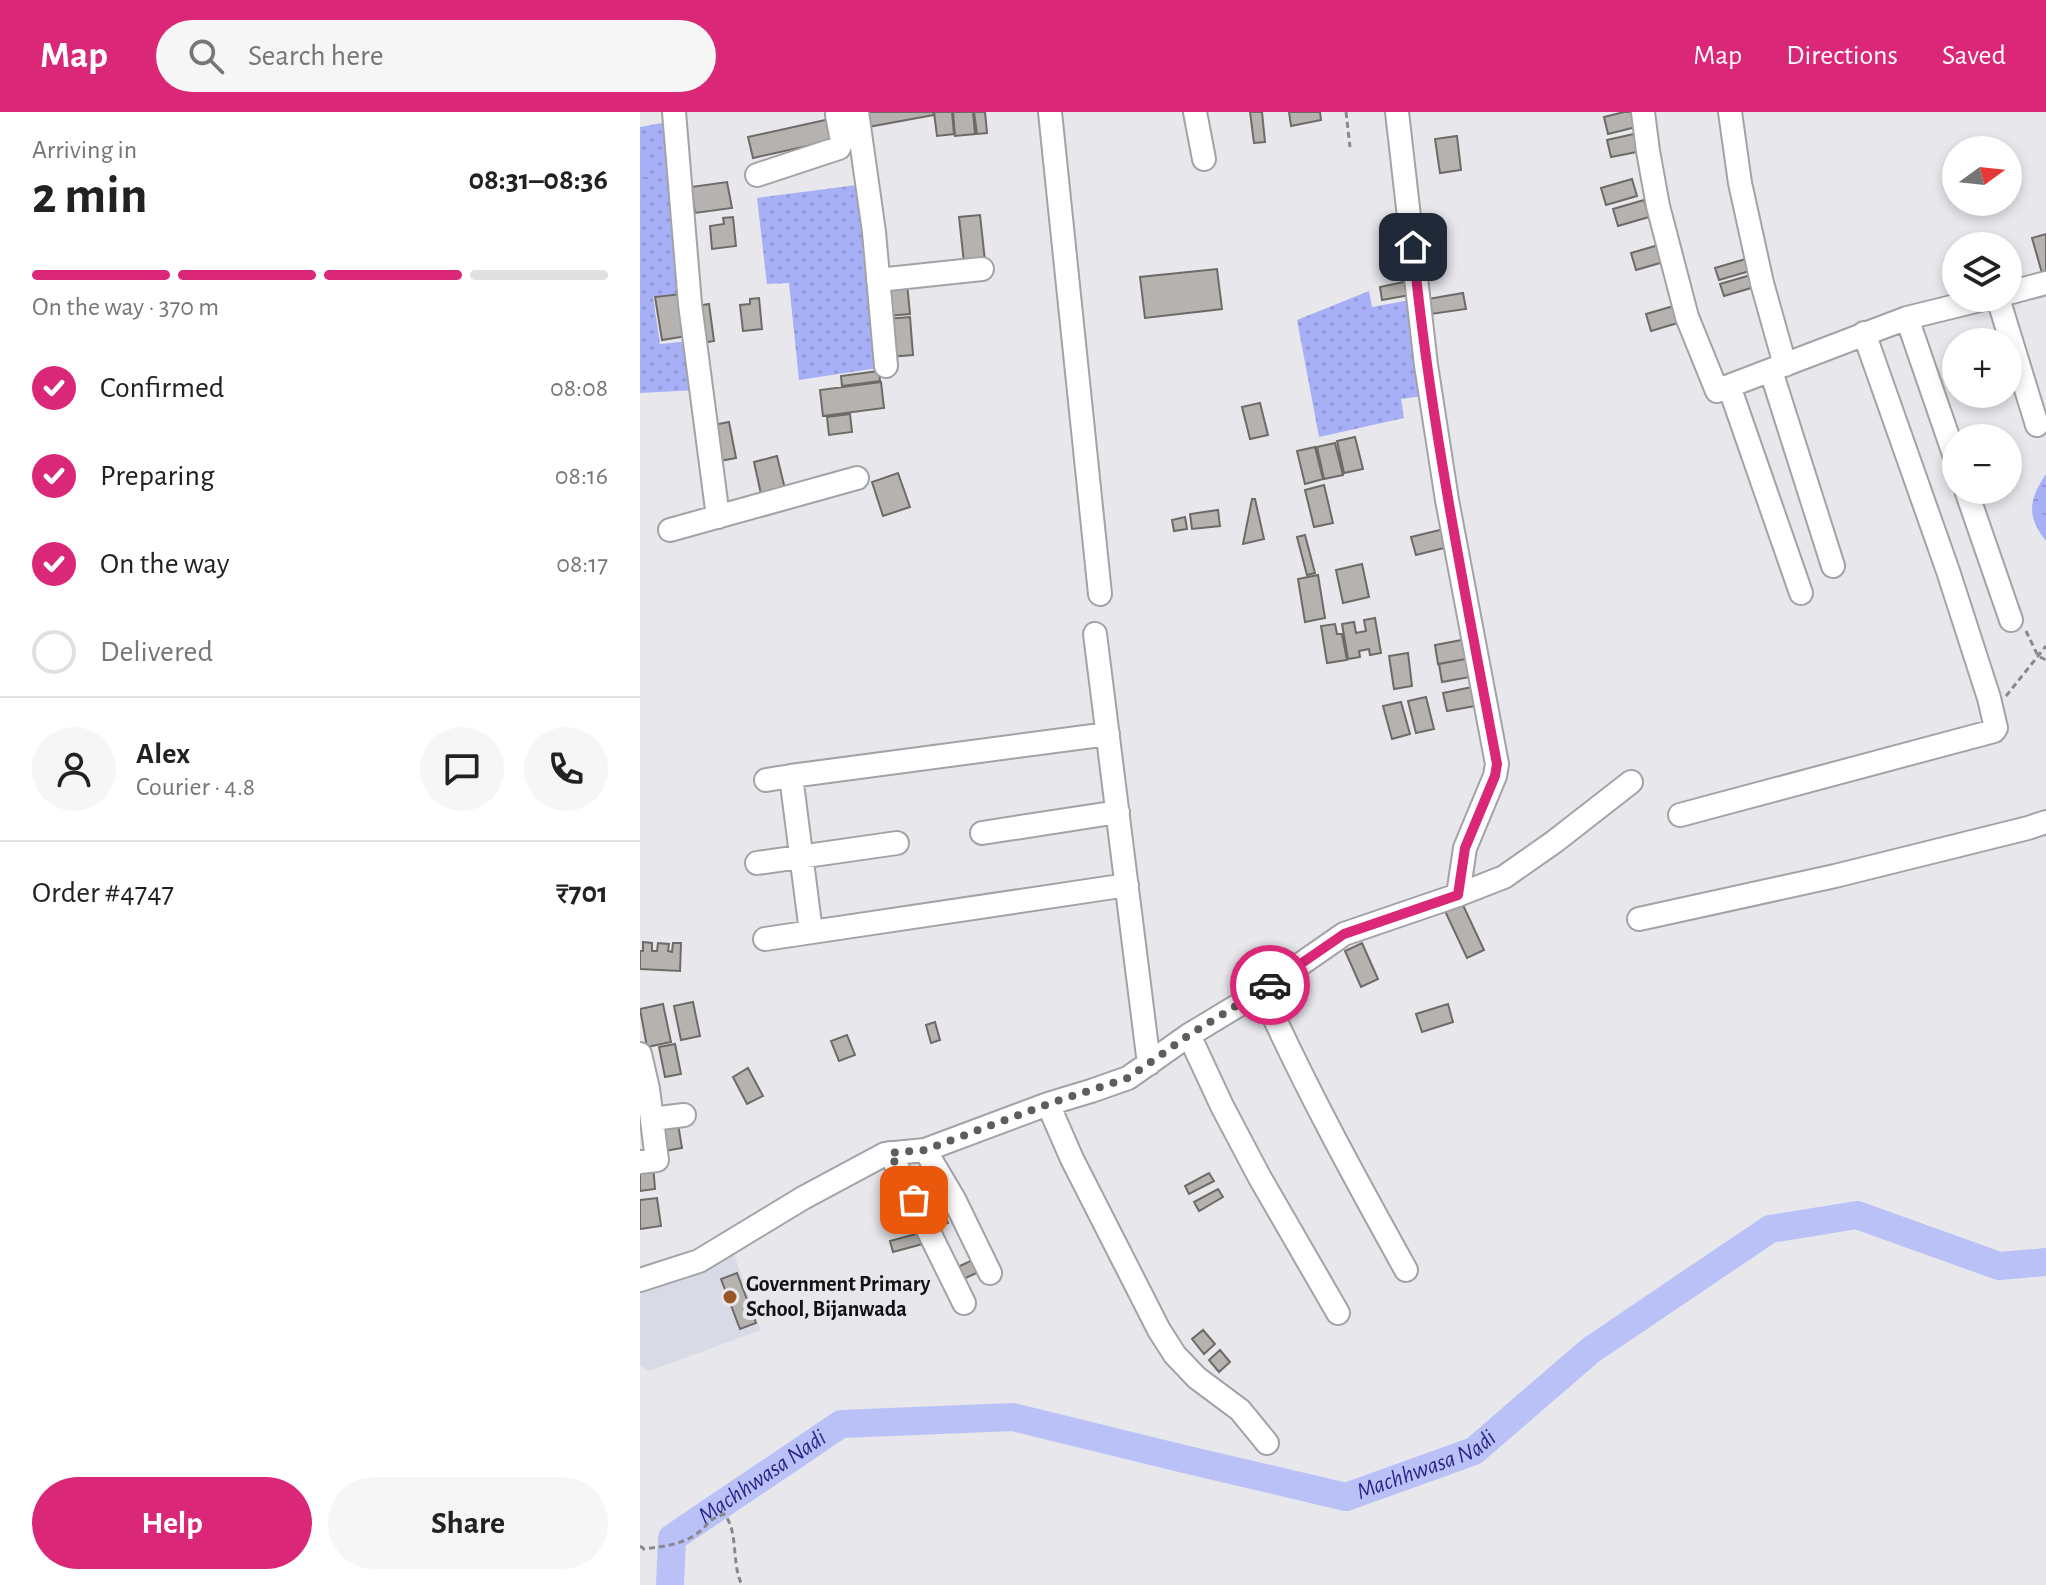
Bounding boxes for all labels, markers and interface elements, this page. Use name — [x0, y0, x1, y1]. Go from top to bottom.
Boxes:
search box — [156, 20, 716, 92]
icon: search — [184, 34, 228, 78]
text: Map — [40, 37, 108, 75]
text: Search here — [248, 41, 384, 71]
text: Map — [1693, 42, 1742, 70]
text: Directions — [1786, 42, 1898, 70]
text: Saved — [1942, 42, 2006, 70]
north arrow — [1942, 136, 2022, 216]
map controls — [1942, 136, 2022, 504]
text: Arriving in — [32, 137, 137, 163]
text: 08:31–08:36 — [468, 165, 608, 195]
text: 2 min — [32, 170, 147, 222]
pin — [1379, 213, 1447, 281]
icon: home — [1391, 225, 1435, 269]
button: layers — [1942, 232, 2022, 312]
text: On the way · 370 m — [32, 294, 219, 320]
button: + — [1942, 328, 2022, 408]
icon: check — [32, 366, 76, 410]
text: Confirmed — [100, 373, 224, 403]
text: 08:08 — [550, 375, 608, 401]
button: − — [1942, 424, 2022, 504]
icon: check — [32, 454, 76, 498]
text: Preparing — [100, 461, 215, 491]
text: 08:16 — [555, 463, 608, 489]
icon: check — [32, 542, 76, 586]
text: On the way — [100, 549, 229, 579]
text: 08:17 — [556, 551, 608, 577]
text: Delivered — [100, 637, 213, 667]
button: person — [32, 727, 116, 811]
button: chat — [420, 727, 504, 811]
button: phone — [524, 727, 608, 811]
text: Alex — [136, 739, 190, 769]
text: Courier · 4.8 — [136, 774, 255, 800]
text: Order #4747 — [32, 878, 174, 908]
text: ₹701 — [556, 878, 608, 908]
courier — [1230, 945, 1310, 1025]
icon: car — [1248, 963, 1292, 1007]
pin — [880, 1166, 948, 1234]
icon: bag — [892, 1178, 936, 1222]
place label: Government Primary School, Bijanwada — [746, 1273, 930, 1321]
marker: Government Primary School, Bijanwada — [721, 1288, 739, 1306]
water label: Machhwasa Nadi — [694, 1426, 830, 1528]
water label: Machhwasa Nadi — [1354, 1426, 1500, 1504]
button: Help — [32, 1477, 312, 1569]
button: Share — [328, 1477, 608, 1569]

